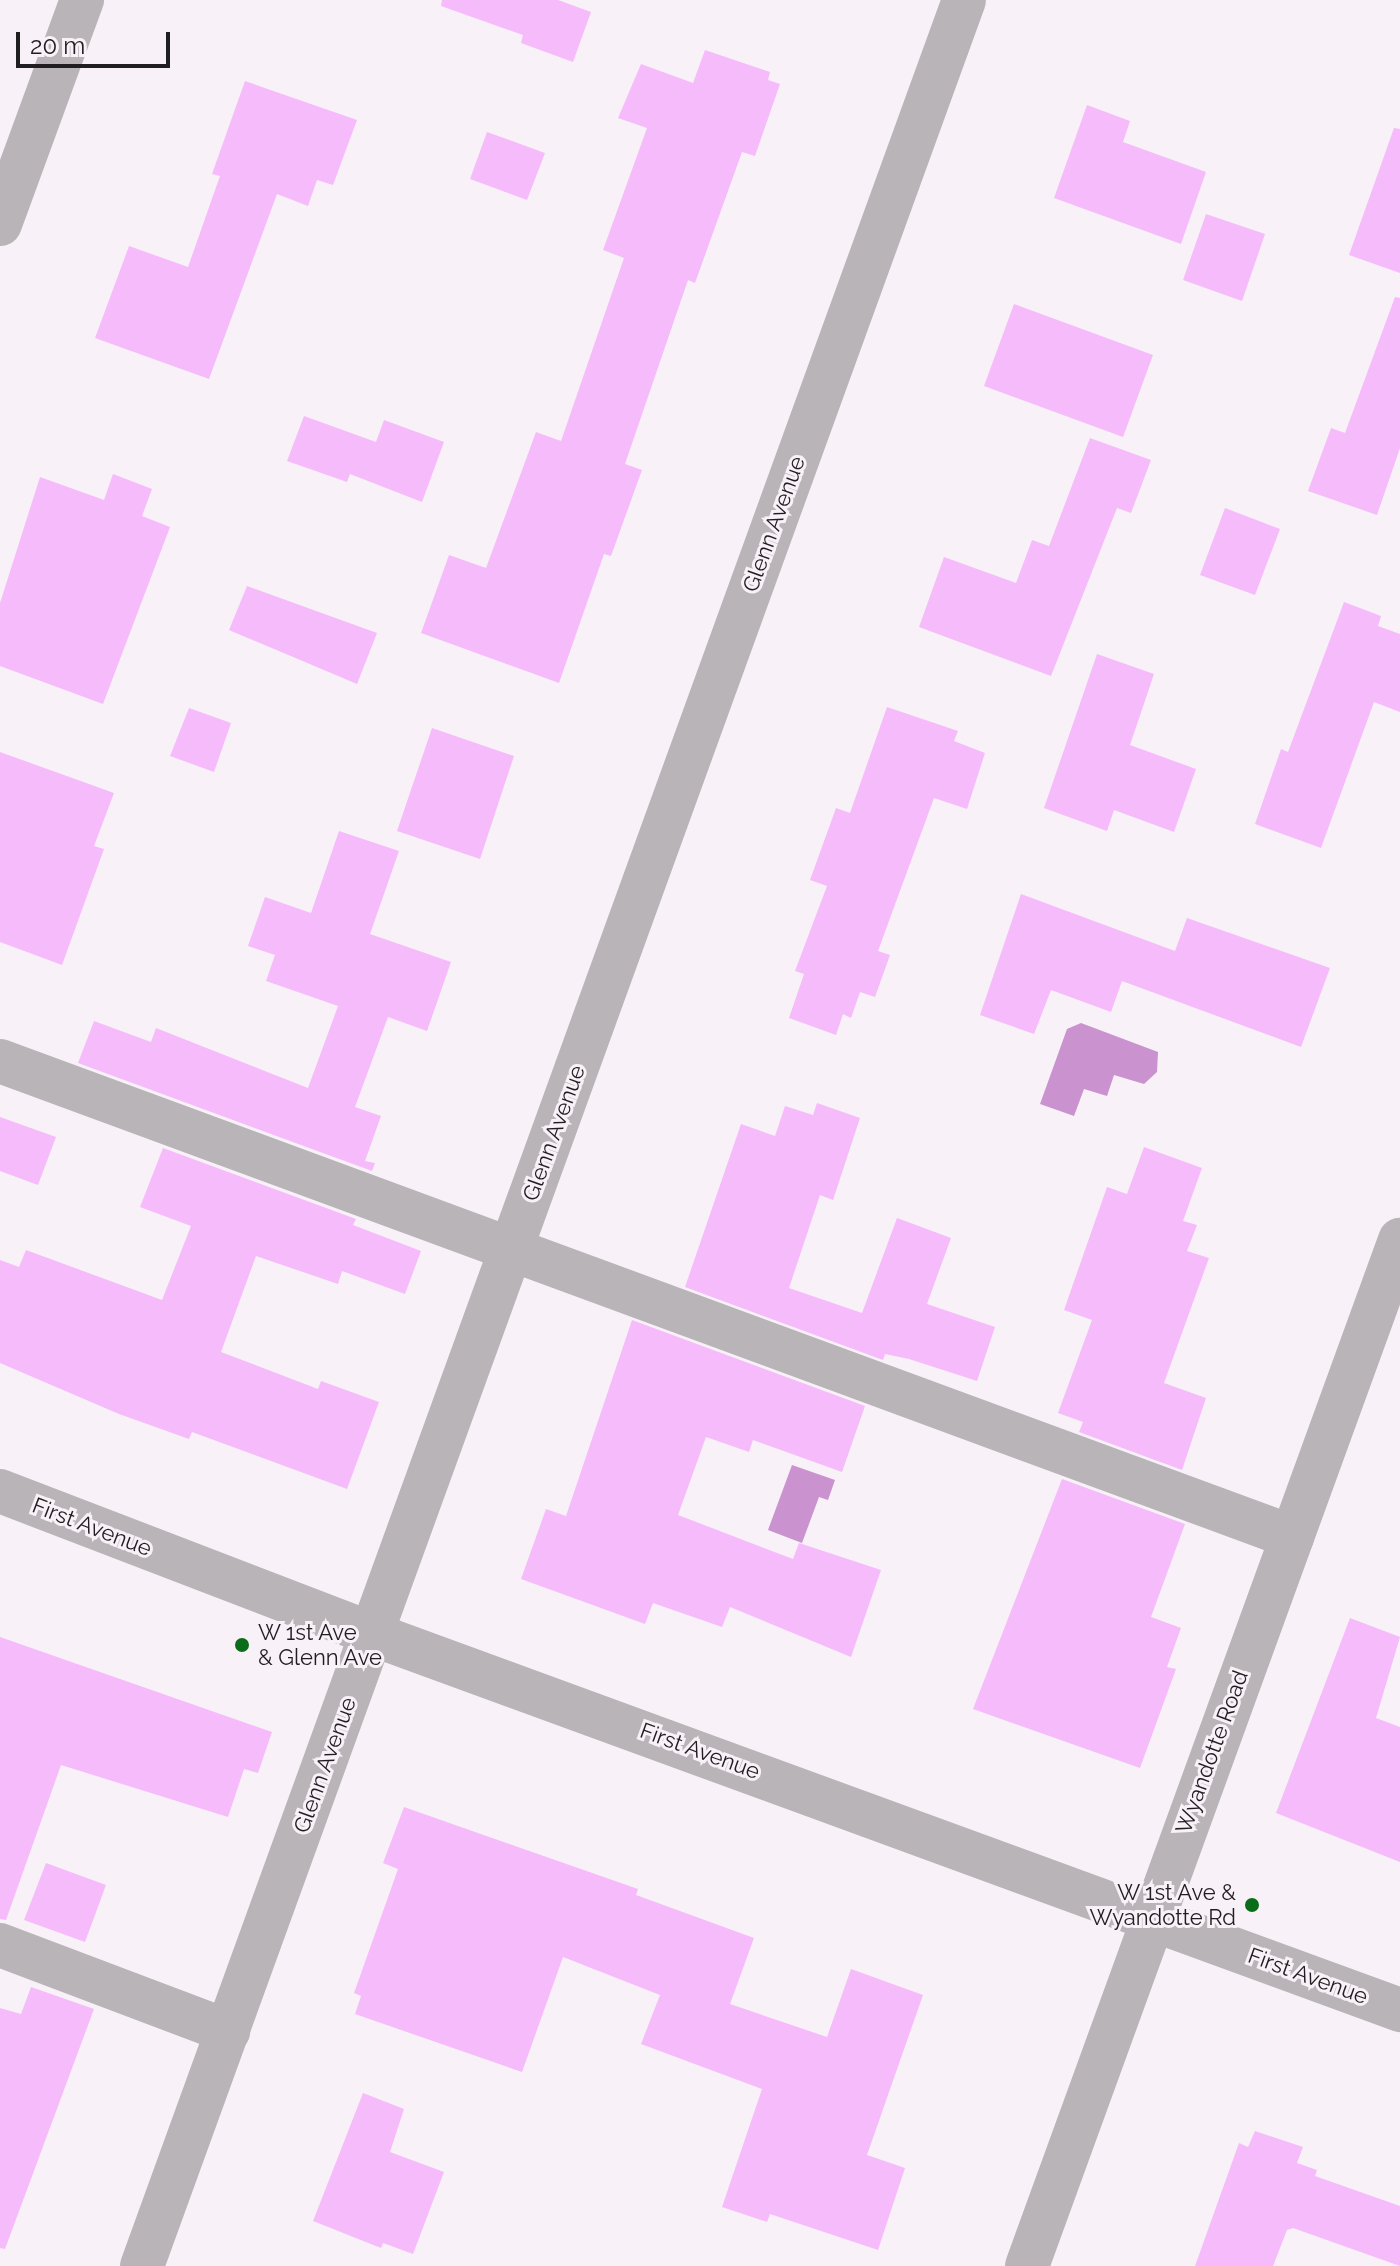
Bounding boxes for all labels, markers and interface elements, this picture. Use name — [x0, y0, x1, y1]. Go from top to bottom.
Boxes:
scale bar — [20, 16, 174, 66]
text: 20 m — [30, 31, 85, 60]
street label: Glenn Avenue — [737, 452, 811, 596]
street label: Glenn Avenue — [517, 1061, 591, 1205]
street label: First Avenue — [28, 1492, 156, 1562]
place label: W 1st Ave & Glenn Ave — [258, 1619, 383, 1670]
marker: W 1st Ave & Glenn Ave — [233, 1636, 251, 1654]
street label: Wyandotte Road — [1170, 1667, 1254, 1837]
street label: Glenn Avenue — [288, 1693, 362, 1837]
street label: First Avenue — [636, 1717, 764, 1785]
place label: W 1st Ave & Wyandotte Rd — [1089, 1879, 1236, 1930]
marker: W 1st Ave & Wyandotte Rd — [1243, 1896, 1261, 1914]
street label: First Avenue — [1244, 1942, 1372, 2010]

